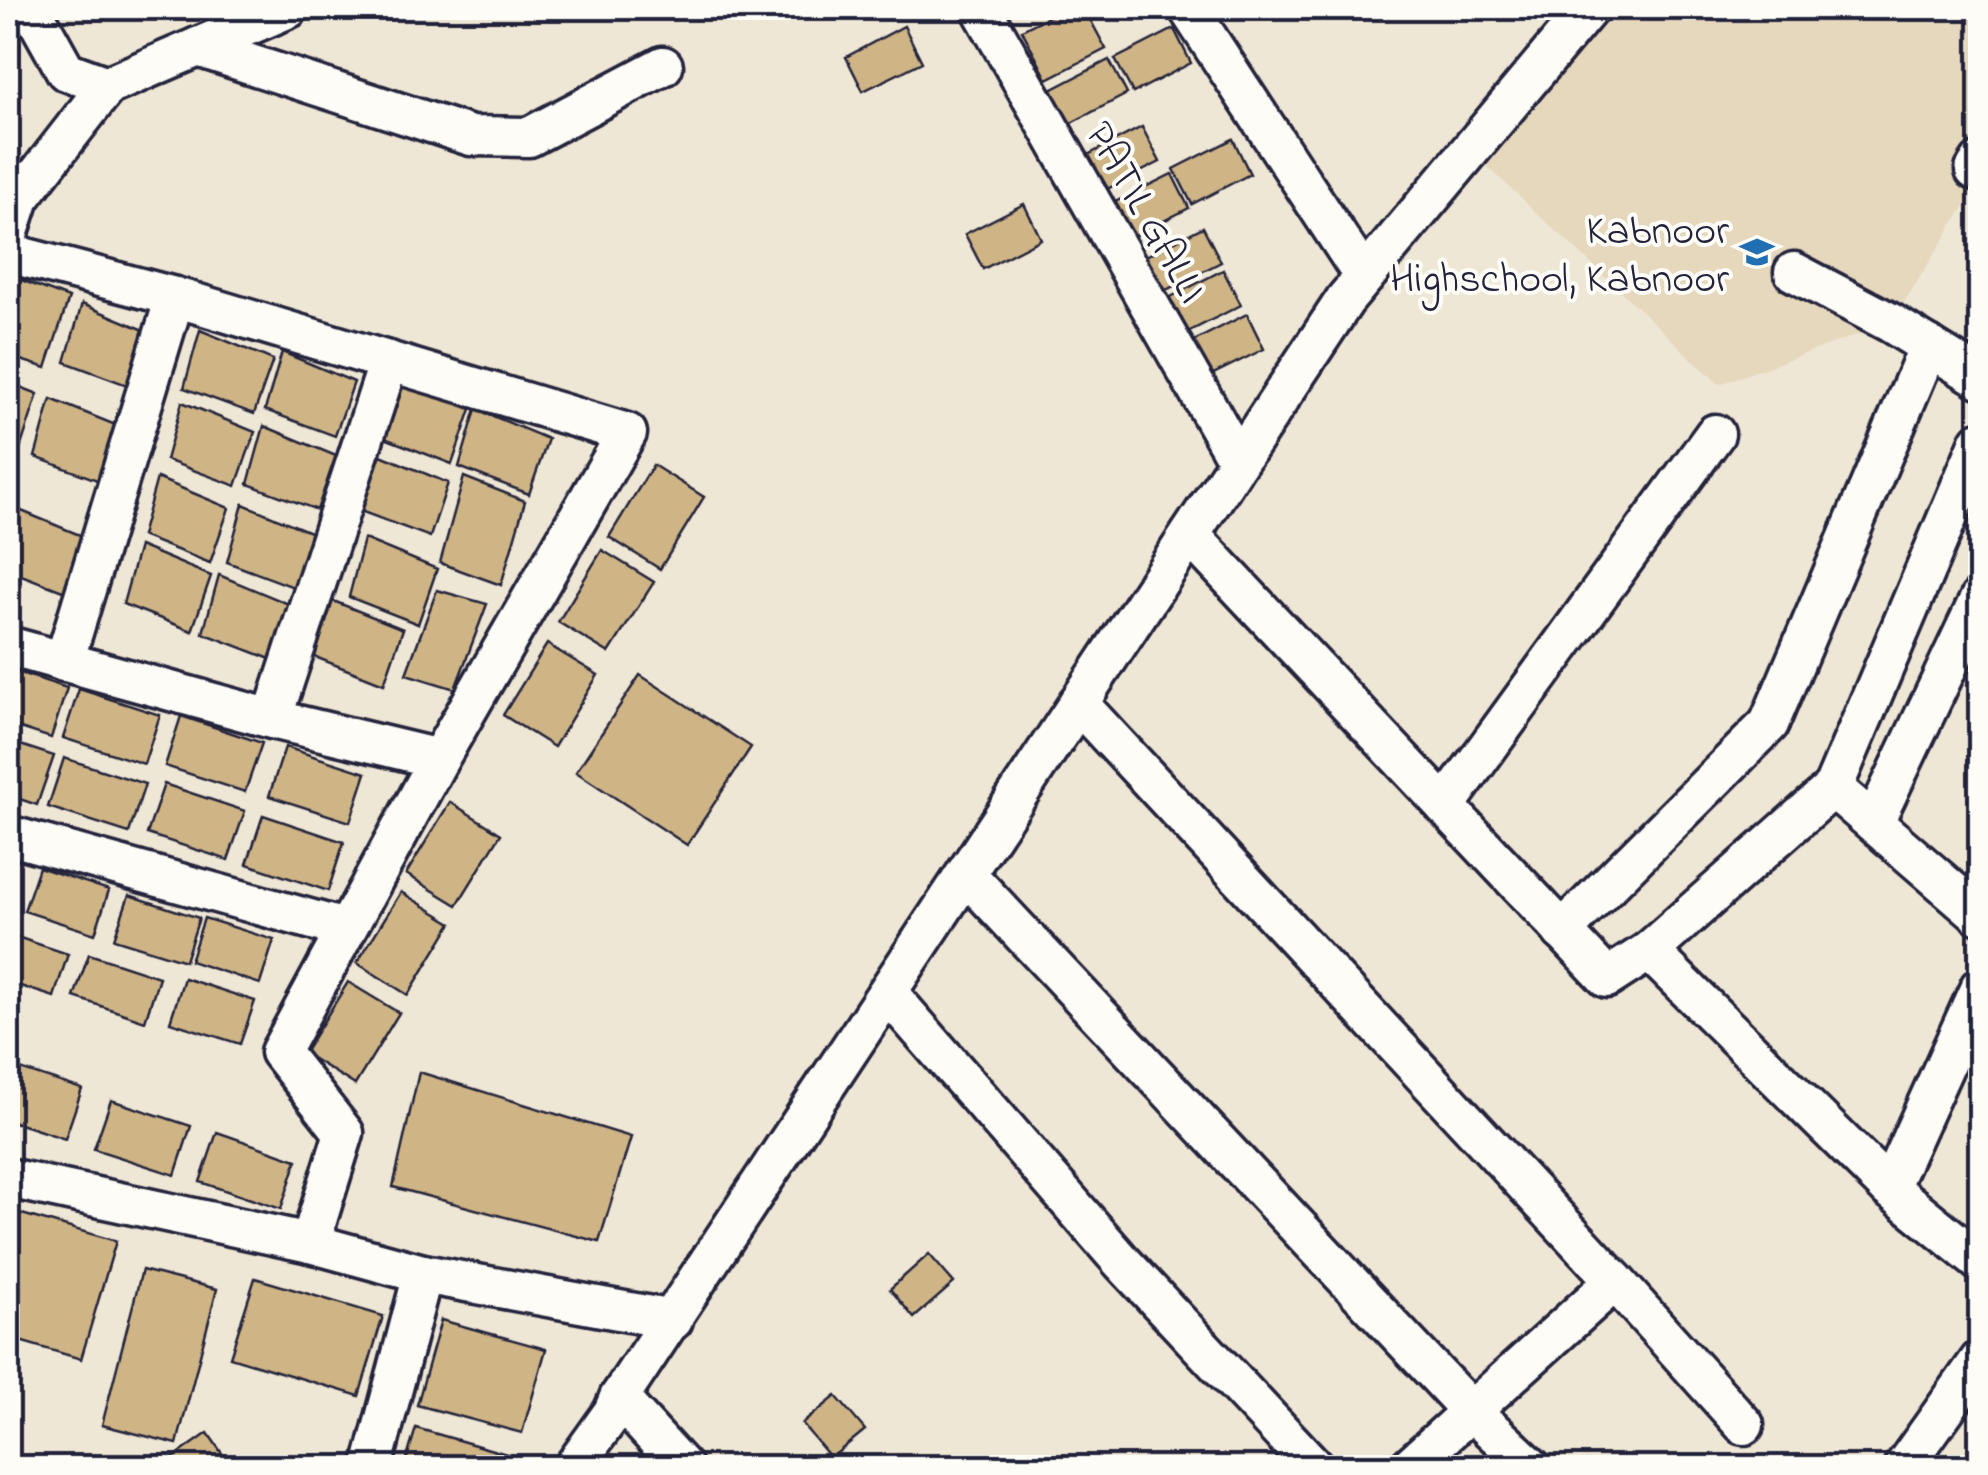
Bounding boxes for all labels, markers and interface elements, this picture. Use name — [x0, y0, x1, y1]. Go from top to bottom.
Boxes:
street label: PATIL GALLI — [1067, 111, 1221, 315]
place label: Kabnoor Highschool, Kabnoor — [1390, 202, 1730, 311]
school or university icon: Kabnoor Highschool, Kabnoor — [1738, 233, 1776, 271]

